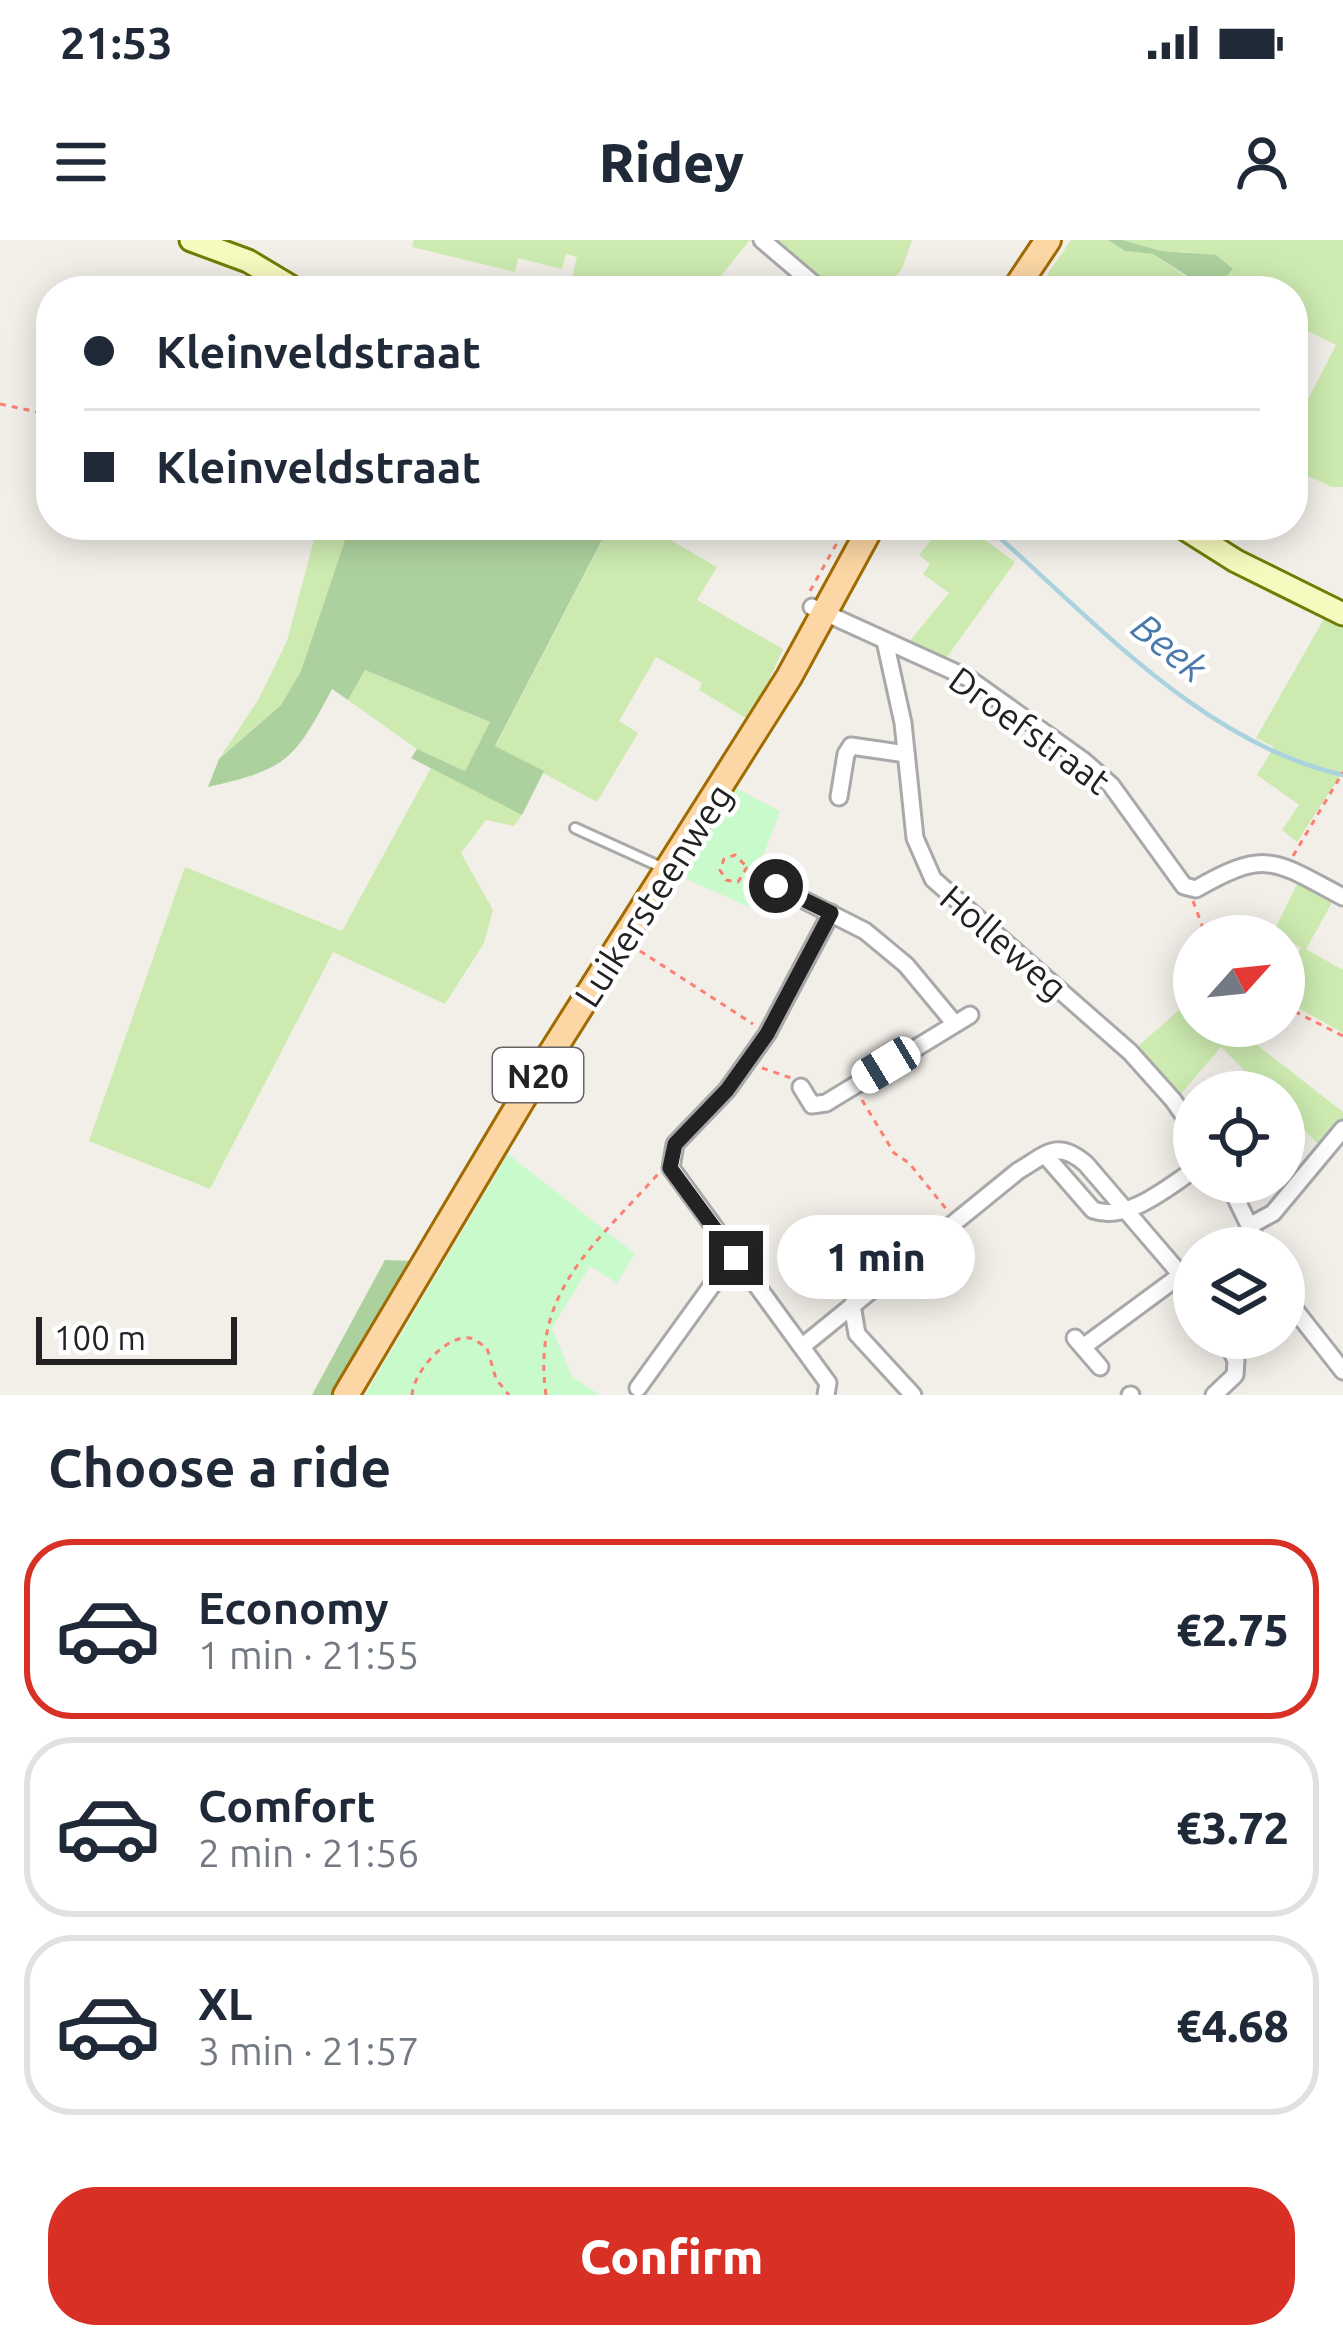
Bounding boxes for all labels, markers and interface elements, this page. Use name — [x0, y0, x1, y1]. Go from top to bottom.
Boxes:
text: 21:53 — [60, 17, 173, 68]
icon: menu — [48, 129, 114, 195]
icon: person — [1229, 129, 1295, 195]
text: Ridey — [599, 132, 744, 192]
text: Kleinveldstraat — [156, 326, 481, 377]
text: Kleinveldstraat — [156, 441, 481, 492]
water label: Beek — [1124, 604, 1216, 690]
street label: Droefstraat — [942, 658, 1118, 802]
street label: Luikersteenweg — [566, 776, 740, 1014]
route start — [749, 859, 803, 913]
street label: Holleweg — [933, 876, 1075, 1008]
north arrow — [1173, 915, 1305, 1047]
map controls — [1173, 915, 1305, 1359]
car — [846, 1031, 926, 1099]
road number: N20 — [493, 1048, 583, 1102]
button: locate — [1173, 1071, 1305, 1203]
callout: 1 min — [778, 1216, 976, 1300]
button: layers — [1173, 1227, 1305, 1359]
route end — [709, 1231, 763, 1285]
text: 1 min — [826, 1235, 926, 1278]
scale bar — [36, 1311, 237, 1364]
text: 100 m — [54, 1319, 146, 1356]
text: Choose a ride — [48, 1437, 391, 1497]
icon: car — [54, 1575, 162, 1683]
text: Economy — [198, 1582, 389, 1633]
text: €2.75 — [1176, 1604, 1289, 1655]
text: 1 min · 21:55 — [198, 1633, 419, 1676]
icon: car — [54, 1773, 162, 1881]
text: Comfort — [198, 1780, 375, 1831]
text: €3.72 — [1176, 1802, 1289, 1853]
text: 2 min · 21:56 — [198, 1831, 419, 1874]
icon: car — [54, 1971, 162, 2079]
text: XL — [198, 1978, 252, 2029]
text: €4.68 — [1176, 2000, 1289, 2051]
text: 3 min · 21:57 — [198, 2029, 419, 2072]
button: Confirm — [48, 2187, 1295, 2325]

